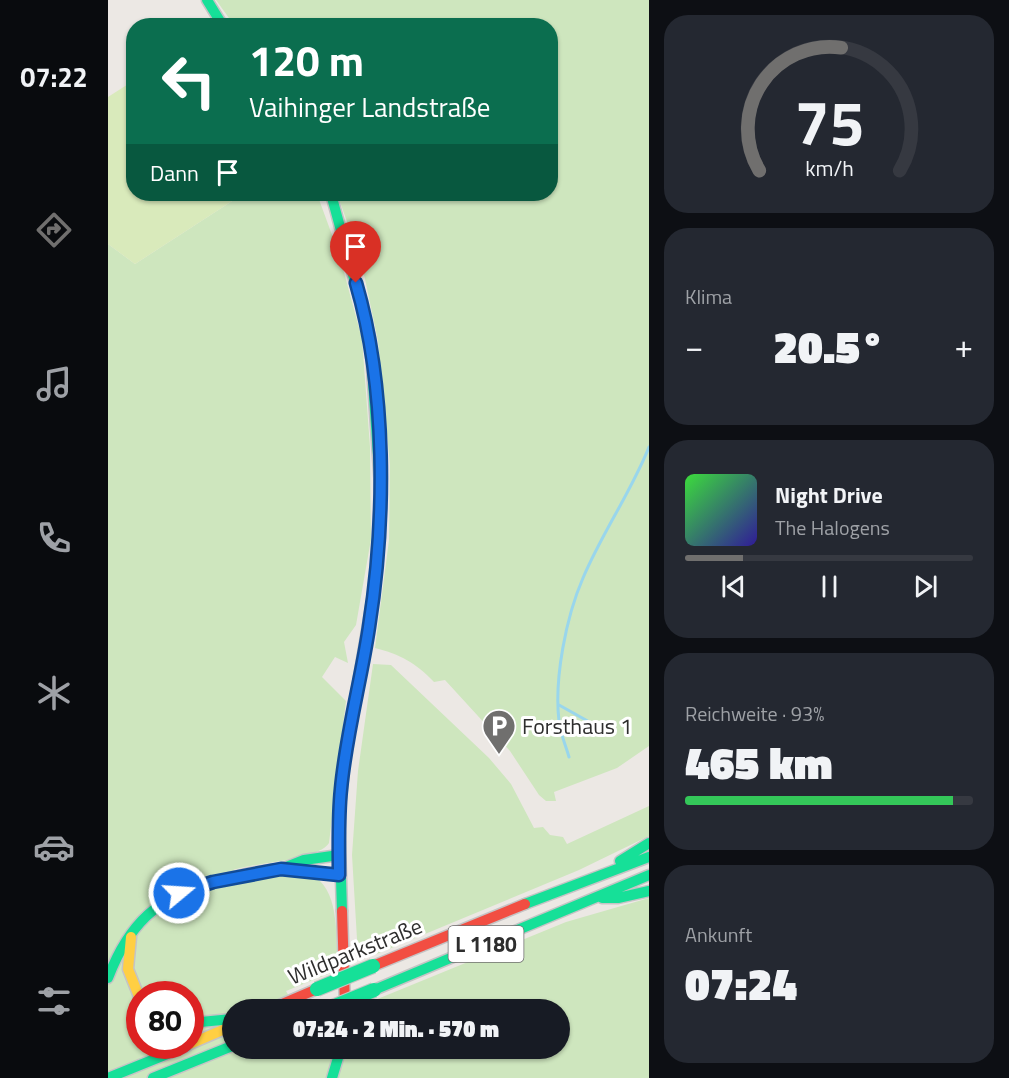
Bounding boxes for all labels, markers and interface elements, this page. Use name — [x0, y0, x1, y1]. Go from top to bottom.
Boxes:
text: 120 m — [249, 28, 364, 92]
icon: left — [150, 42, 228, 120]
text: 07:22 — [20, 56, 88, 97]
text: 75 — [794, 74, 864, 169]
text: Vaihinger Landstraße — [249, 86, 490, 127]
text: km/h — [805, 152, 853, 184]
text: Dann — [150, 156, 199, 190]
icon: arrive — [211, 156, 244, 189]
icon: directions — [33, 209, 75, 251]
pin — [330, 221, 381, 283]
icon: arrive — [339, 230, 372, 263]
text: Klima — [685, 281, 732, 312]
text: 20.5° — [773, 312, 885, 380]
text: − — [685, 321, 703, 371]
text: + — [955, 321, 973, 371]
icon: music — [33, 363, 75, 405]
text: Night Drive — [775, 478, 883, 512]
text: The Halogens — [775, 512, 890, 543]
icon: phone — [33, 517, 75, 559]
icon: previous — [717, 570, 750, 603]
icon: pause — [813, 570, 846, 603]
icon: next — [909, 570, 942, 603]
icon: climate — [33, 672, 75, 714]
text: Reichweite · 93% — [685, 698, 824, 729]
parking icon: Forsthaus 1 — [481, 708, 517, 755]
place label: Forsthaus 1 — [522, 709, 632, 743]
text: 465 km — [685, 728, 833, 796]
icon: car — [33, 826, 75, 868]
position arrow — [147, 861, 211, 925]
street label: Wildparkstraße — [283, 909, 427, 993]
text: Ankunft — [685, 919, 752, 950]
road number: L 1180 — [448, 926, 524, 962]
text: 07:24 — [685, 949, 797, 1017]
icon: filters — [33, 980, 75, 1022]
speed limit sign: 80 — [126, 981, 204, 1059]
text: 07:24 · 2 Min. · 570 m — [293, 1012, 499, 1046]

